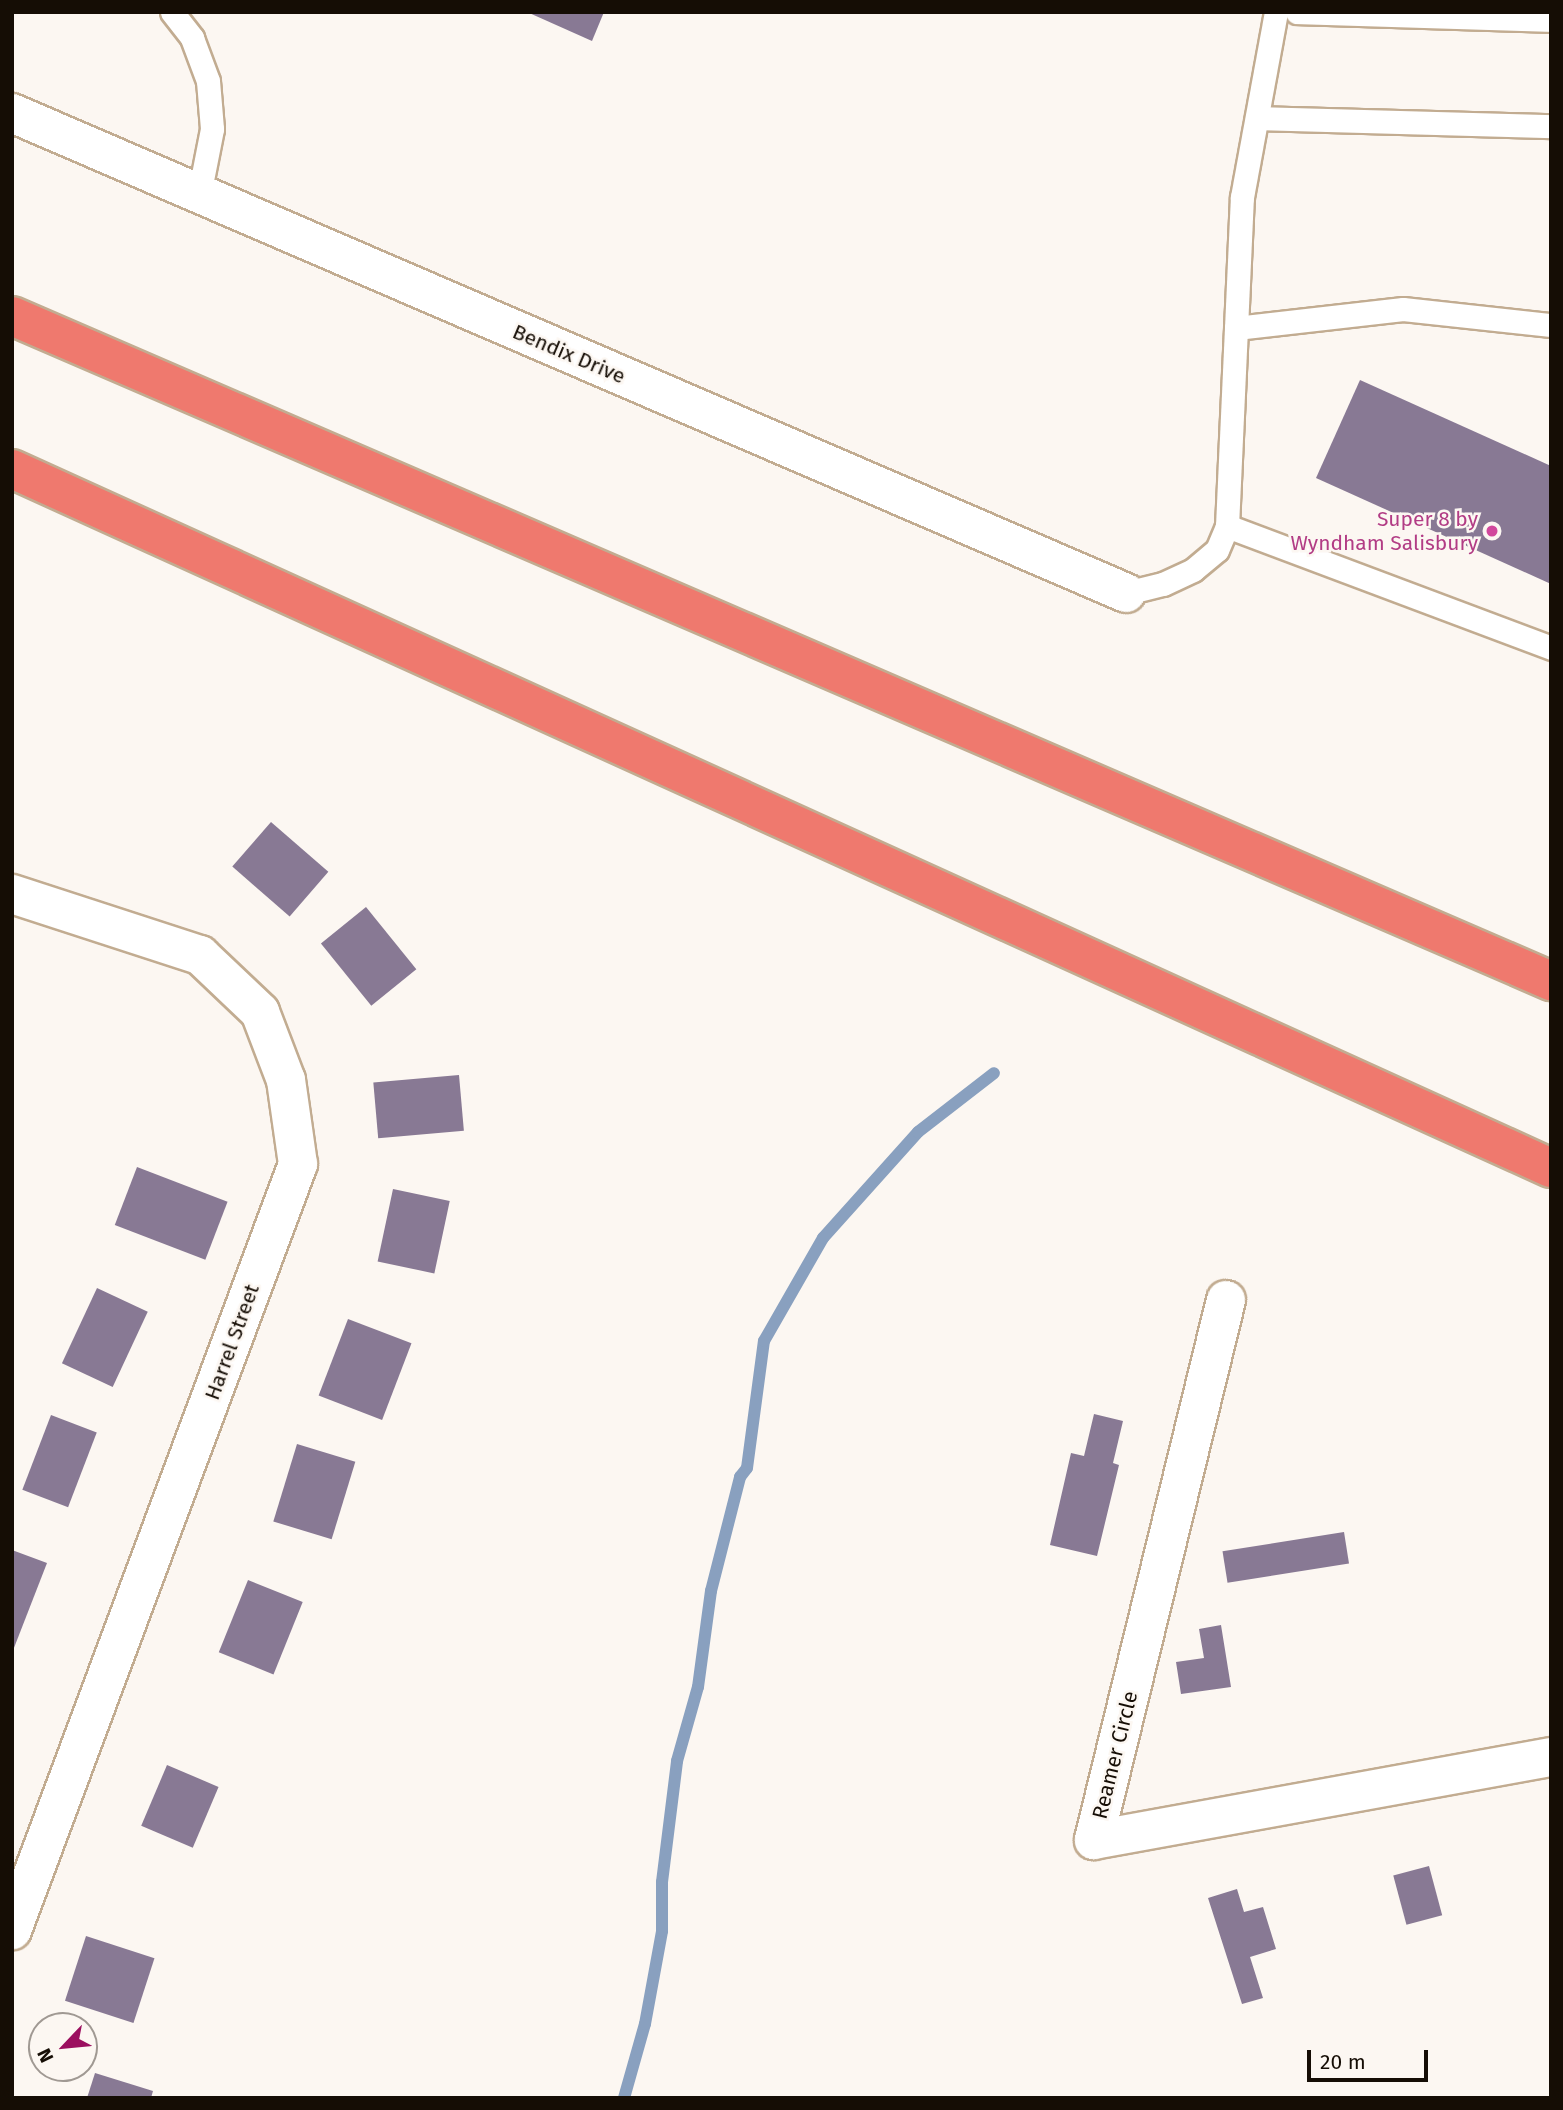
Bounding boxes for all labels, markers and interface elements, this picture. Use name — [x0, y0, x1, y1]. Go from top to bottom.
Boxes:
street label: Bendix Drive — [509, 319, 629, 389]
place label: Super 8 by Wyndham Salisbury — [1290, 506, 1478, 556]
marker: Super 8 by Wyndham Salisbury — [1484, 523, 1500, 539]
street label: Harrel Street — [199, 1281, 265, 1403]
street label: Reamer Circle — [1087, 1688, 1143, 1822]
north arrow — [28, 2012, 98, 2082]
scale bar — [1311, 2036, 1432, 2080]
text: N — [32, 2045, 59, 2066]
text: 20 m — [1320, 2049, 1366, 2075]

